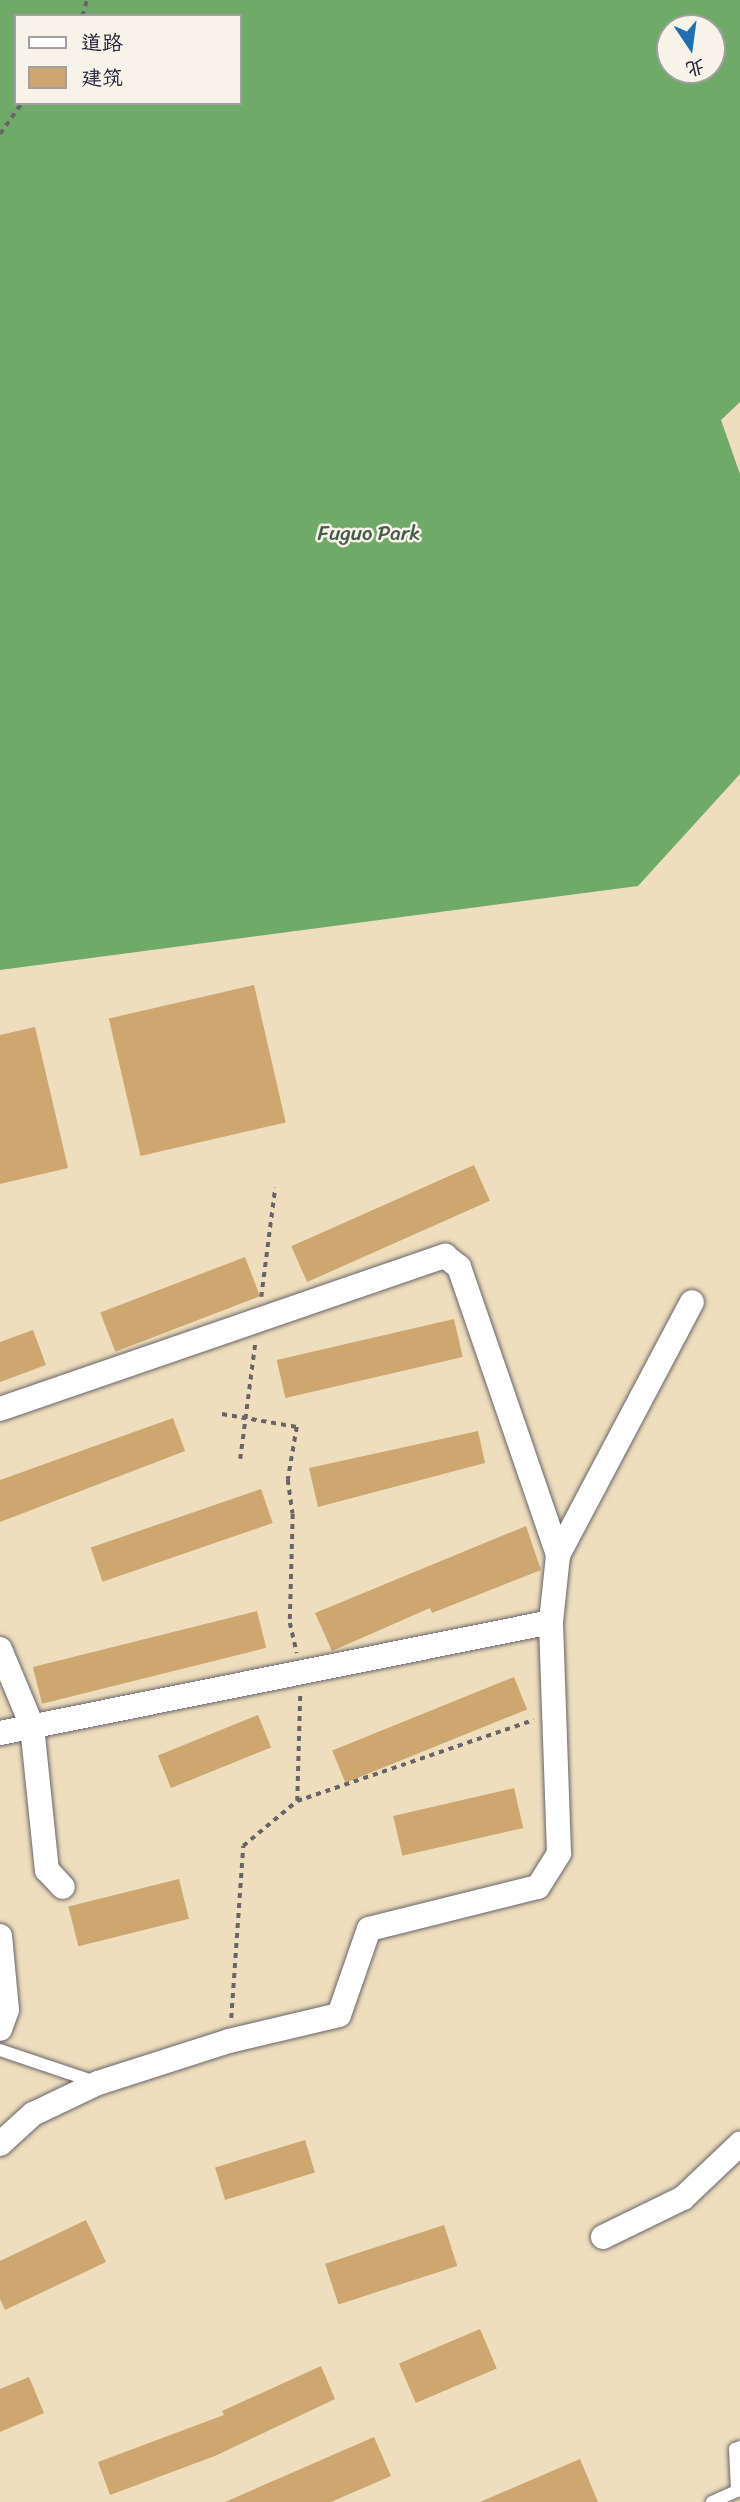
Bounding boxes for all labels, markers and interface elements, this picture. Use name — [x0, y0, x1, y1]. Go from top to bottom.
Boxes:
legend — [14, 14, 242, 105]
north arrow — [656, 14, 726, 84]
text: 道路 — [81, 24, 123, 62]
text: 北 — [682, 50, 708, 86]
text: 建筑 — [81, 59, 123, 97]
park label: Fuguo Park — [317, 520, 421, 546]

